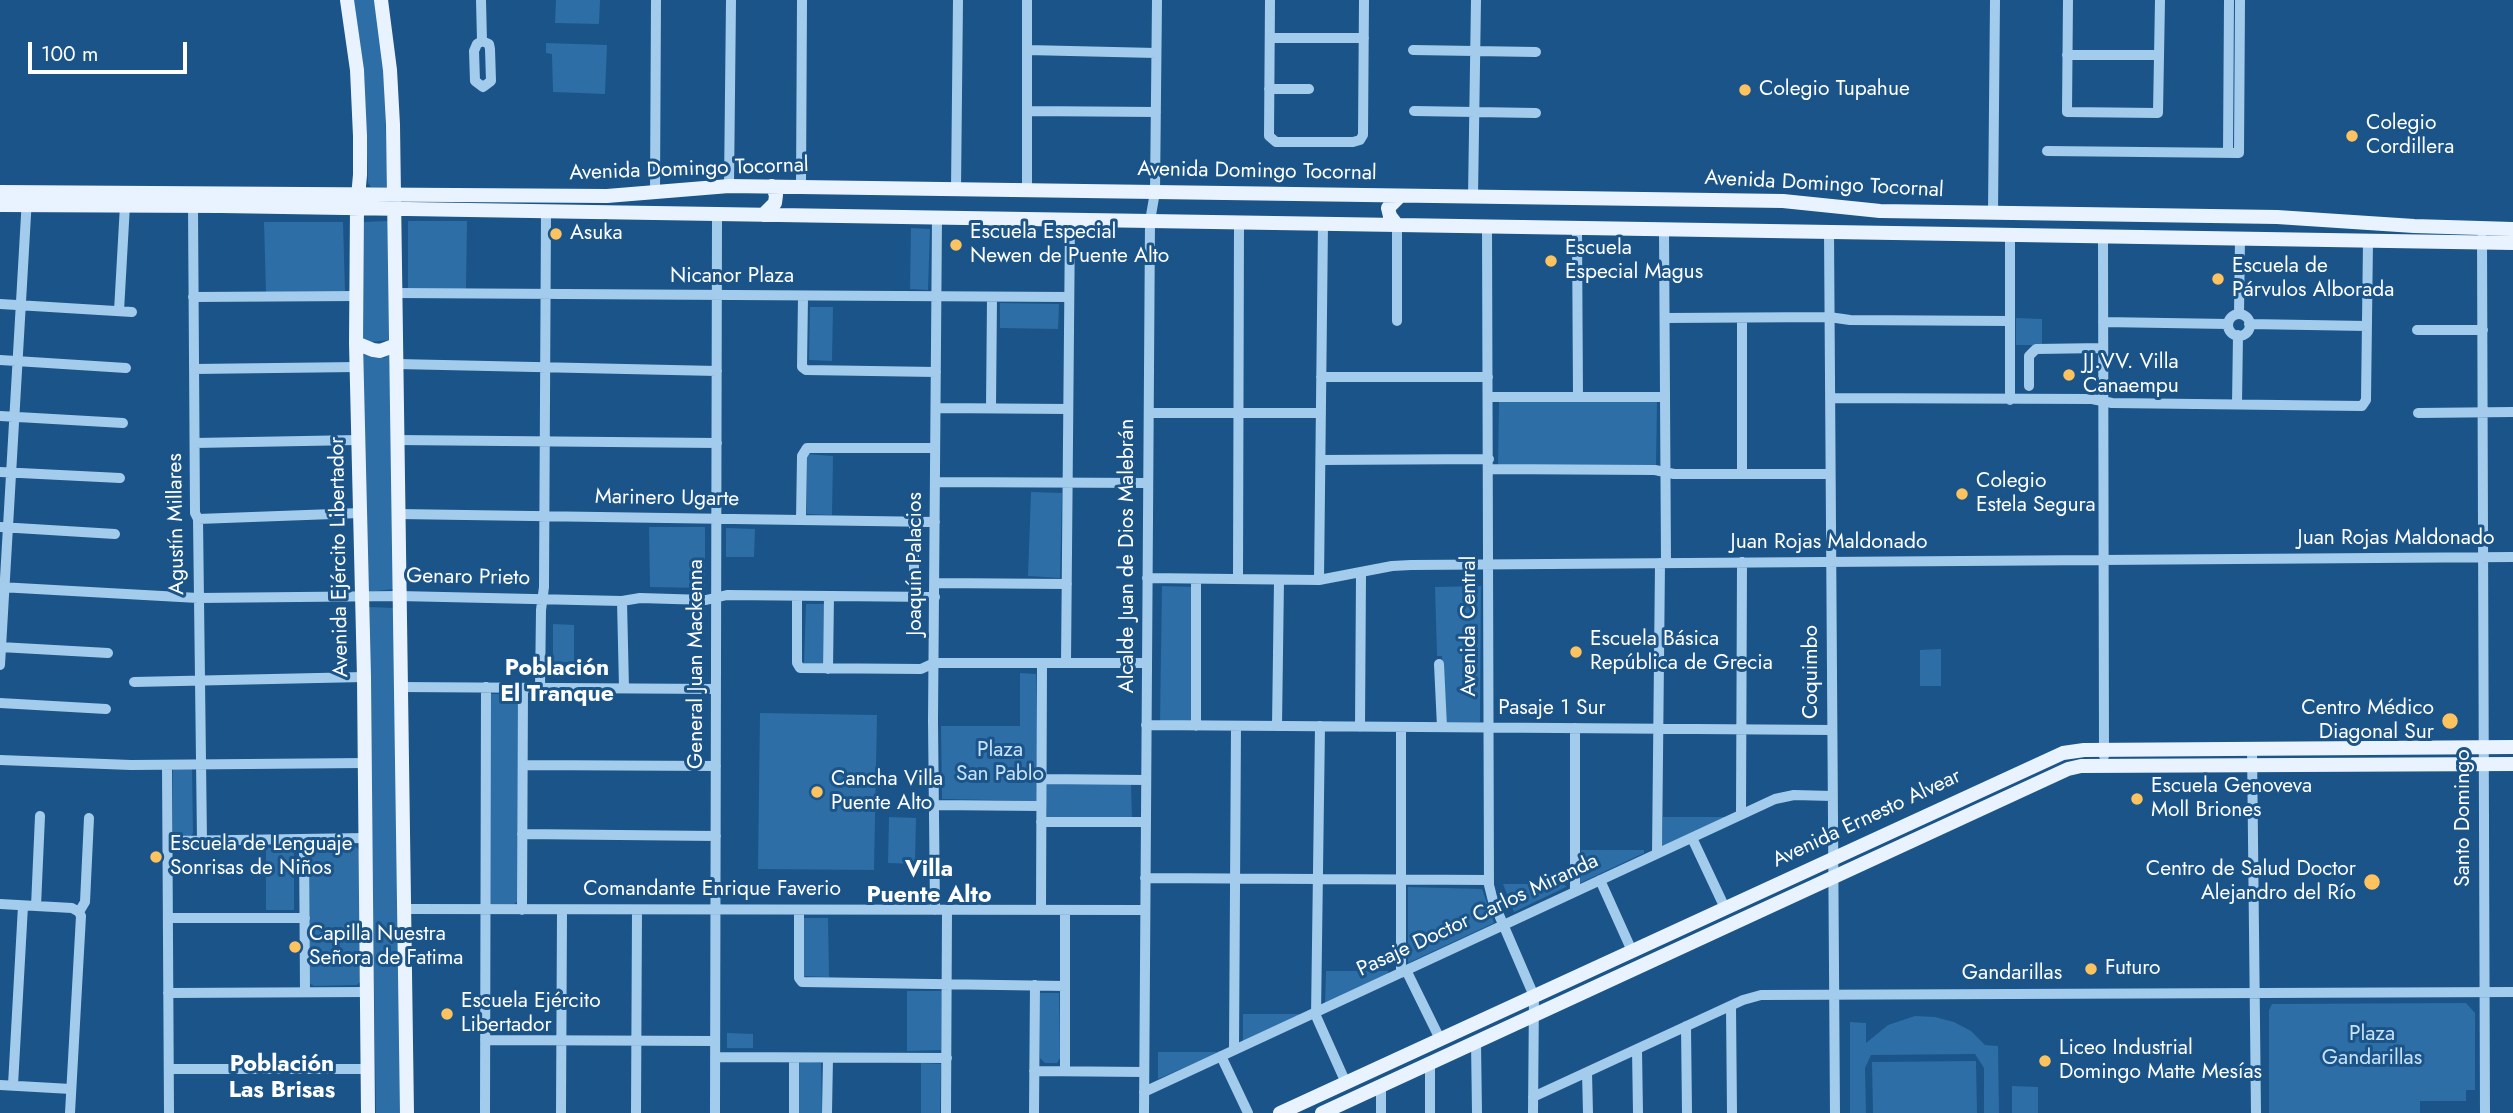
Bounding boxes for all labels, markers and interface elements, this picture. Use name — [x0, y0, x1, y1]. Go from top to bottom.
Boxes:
scale bar — [32, 28, 191, 72]
text: 100 m — [41, 39, 98, 69]
place label: Colegio Tupahue — [1759, 77, 1910, 103]
marker: Colegio Tupahue — [1737, 82, 1753, 98]
place label: Colegio Cordillera — [2366, 111, 2454, 161]
marker: Colegio Cordillera — [2344, 128, 2360, 144]
street label: Avenida Domingo Tocornal — [569, 153, 809, 187]
street label: Avenida Domingo Tocornal — [1137, 157, 1377, 187]
street label: Avenida Domingo Tocornal — [1704, 166, 1944, 204]
place label: Escuela Especial Newen de Puente Alto — [970, 220, 1169, 270]
place label: Asuka — [570, 221, 623, 247]
marker: Asuka — [548, 226, 564, 242]
place label: Escuela Especial Magus — [1565, 236, 1703, 286]
marker: Escuela Especial Newen de Puente Alto — [948, 237, 964, 253]
marker: Escuela Especial Magus — [1543, 253, 1559, 269]
place label: Escuela de Párvulos Alborada — [2232, 254, 2394, 304]
street label: Nicanor Plaza — [670, 264, 794, 290]
marker: Escuela de Párvulos Alborada — [2210, 271, 2226, 287]
place label: JJ.VV. Villa Canaempu — [2083, 350, 2179, 400]
marker: JJ.VV. Villa Canaempu — [2061, 367, 2077, 383]
street label: Alcalde Juan de Dios Malebrán — [1115, 419, 1141, 693]
street label: Avenida Ejército Libertador — [325, 436, 355, 678]
street label: Agustín Millares — [163, 453, 191, 595]
place label: Colegio Estela Segura — [1976, 469, 2096, 519]
street label: Marinero Ugarte — [595, 485, 739, 513]
marker: Colegio Estela Segura — [1954, 486, 1970, 502]
street label: Joaquín Palacios — [903, 492, 929, 636]
street label: Juan Rojas Maldonado — [2298, 526, 2494, 552]
street label: Juan Rojas Maldonado — [1731, 530, 1927, 556]
street label: Avenida Central — [1457, 556, 1483, 696]
street label: General Juan Mackenna — [684, 559, 710, 769]
street label: Genaro Prieto — [406, 564, 530, 592]
street label: Coquimbo — [1799, 625, 1825, 719]
place label: Escuela Básica República de Grecia — [1590, 627, 1773, 677]
marker: Escuela Básica República de Grecia — [1568, 644, 1584, 660]
district label: Población El Tranque — [500, 655, 614, 709]
street label: Pasaje 1 Sur — [1498, 696, 1606, 722]
place label: Centro Médico Diagonal Sur — [2301, 696, 2434, 746]
marker: Centro Médico Diagonal Sur — [2440, 711, 2460, 731]
park label: Plaza San Pablo — [956, 738, 1044, 788]
street label: Santo Domingo — [2451, 749, 2477, 887]
street label: Avenida Ernesto Alvear — [1769, 764, 1965, 874]
place label: Cancha Villa Puente Alto — [831, 767, 943, 817]
place label: Escuela Genoveva Moll Briones — [2151, 774, 2312, 824]
marker: Cancha Villa Puente Alto — [809, 784, 825, 800]
marker: Escuela Genoveva Moll Briones — [2129, 791, 2145, 807]
place label: Escuela de Lenguaje Sonrisas de Niños — [170, 832, 353, 882]
marker: Escuela de Lenguaje Sonrisas de Niños — [148, 849, 164, 865]
street label: Pasaje Doctor Carlos Miranda — [1353, 849, 1603, 983]
district label: Villa Puente Alto — [867, 856, 991, 910]
place label: Centro de Salud Doctor Alejandro del Río — [2146, 857, 2356, 907]
marker: Centro de Salud Doctor Alejandro del Río — [2362, 872, 2382, 892]
street label: Comandante Enrique Faverio — [583, 877, 841, 903]
place label: Capilla Nuestra Señora de Fatima — [309, 922, 463, 972]
marker: Capilla Nuestra Señora de Fatima — [287, 939, 303, 955]
place label: Futuro — [2105, 956, 2161, 982]
street label: Gandarillas — [1962, 961, 2062, 987]
marker: Futuro — [2083, 961, 2099, 977]
place label: Escuela Ejército Libertador — [461, 989, 601, 1039]
marker: Escuela Ejército Libertador — [439, 1006, 455, 1022]
park label: Plaza Gandarillas — [2322, 1022, 2422, 1072]
place label: Liceo Industrial Domingo Matte Mesías — [2059, 1036, 2262, 1086]
district label: Población Las Brisas — [229, 1051, 335, 1105]
marker: Liceo Industrial Domingo Matte Mesías — [2037, 1053, 2053, 1069]

